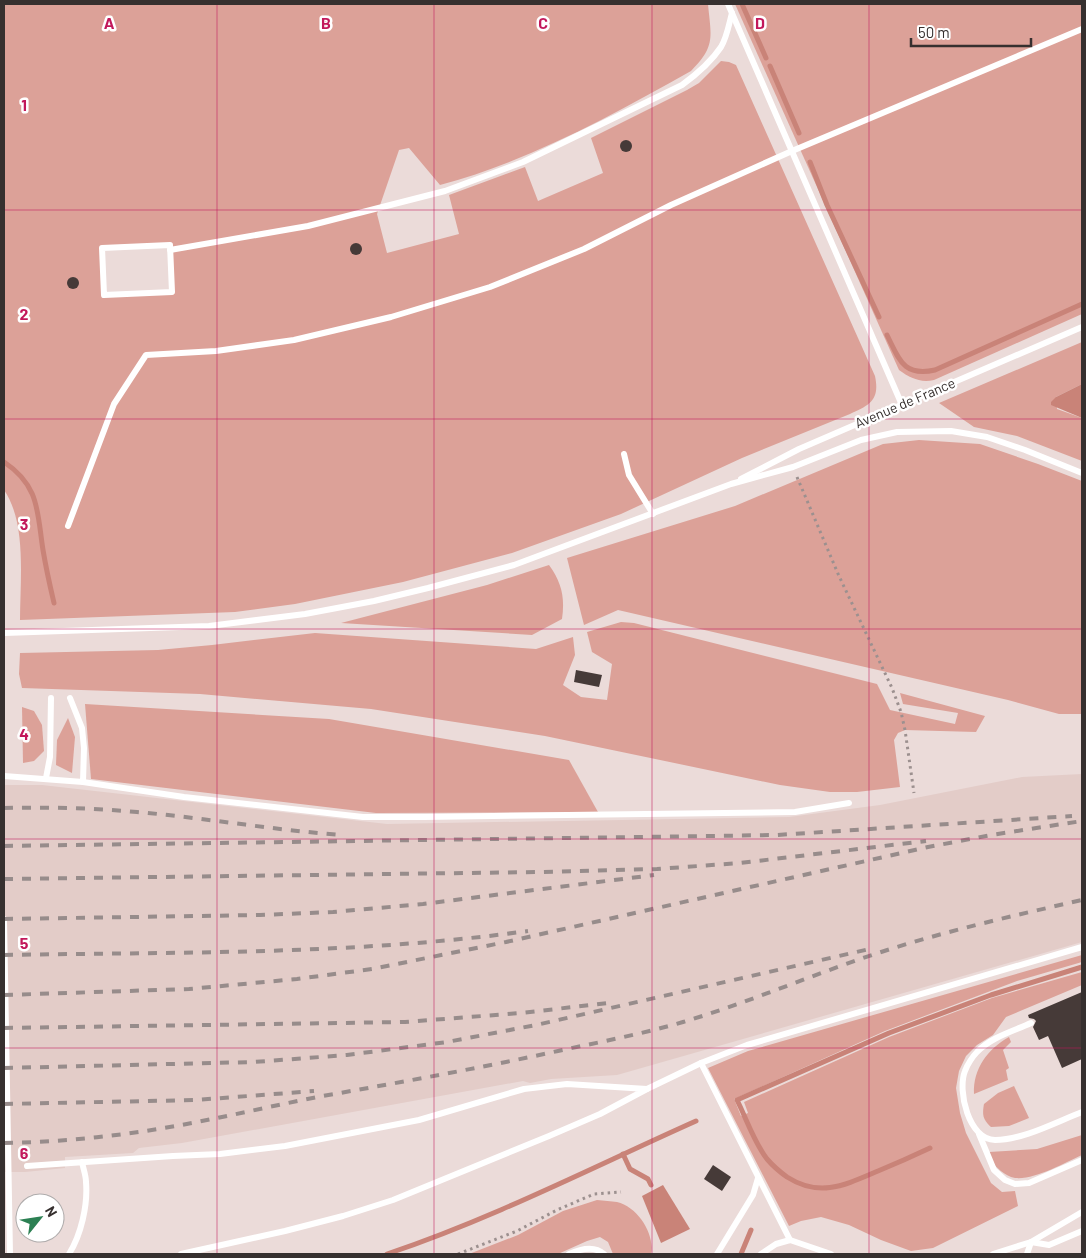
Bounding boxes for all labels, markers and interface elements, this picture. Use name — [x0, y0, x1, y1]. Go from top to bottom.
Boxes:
text: A — [104, 13, 115, 32]
text: B — [321, 13, 331, 32]
text: C — [538, 13, 548, 32]
text: D — [755, 13, 765, 32]
scale bar — [911, 15, 1031, 47]
text: 50 m — [918, 23, 950, 41]
text: 1 — [21, 95, 27, 114]
text: 2 — [20, 304, 29, 323]
street label: Avenue de France — [852, 374, 958, 431]
text: 3 — [20, 514, 28, 533]
text: 4 — [19, 724, 29, 743]
text: 5 — [20, 933, 29, 952]
text: 6 — [20, 1143, 29, 1162]
north arrow — [15, 1193, 65, 1243]
text: N — [42, 1203, 61, 1220]

